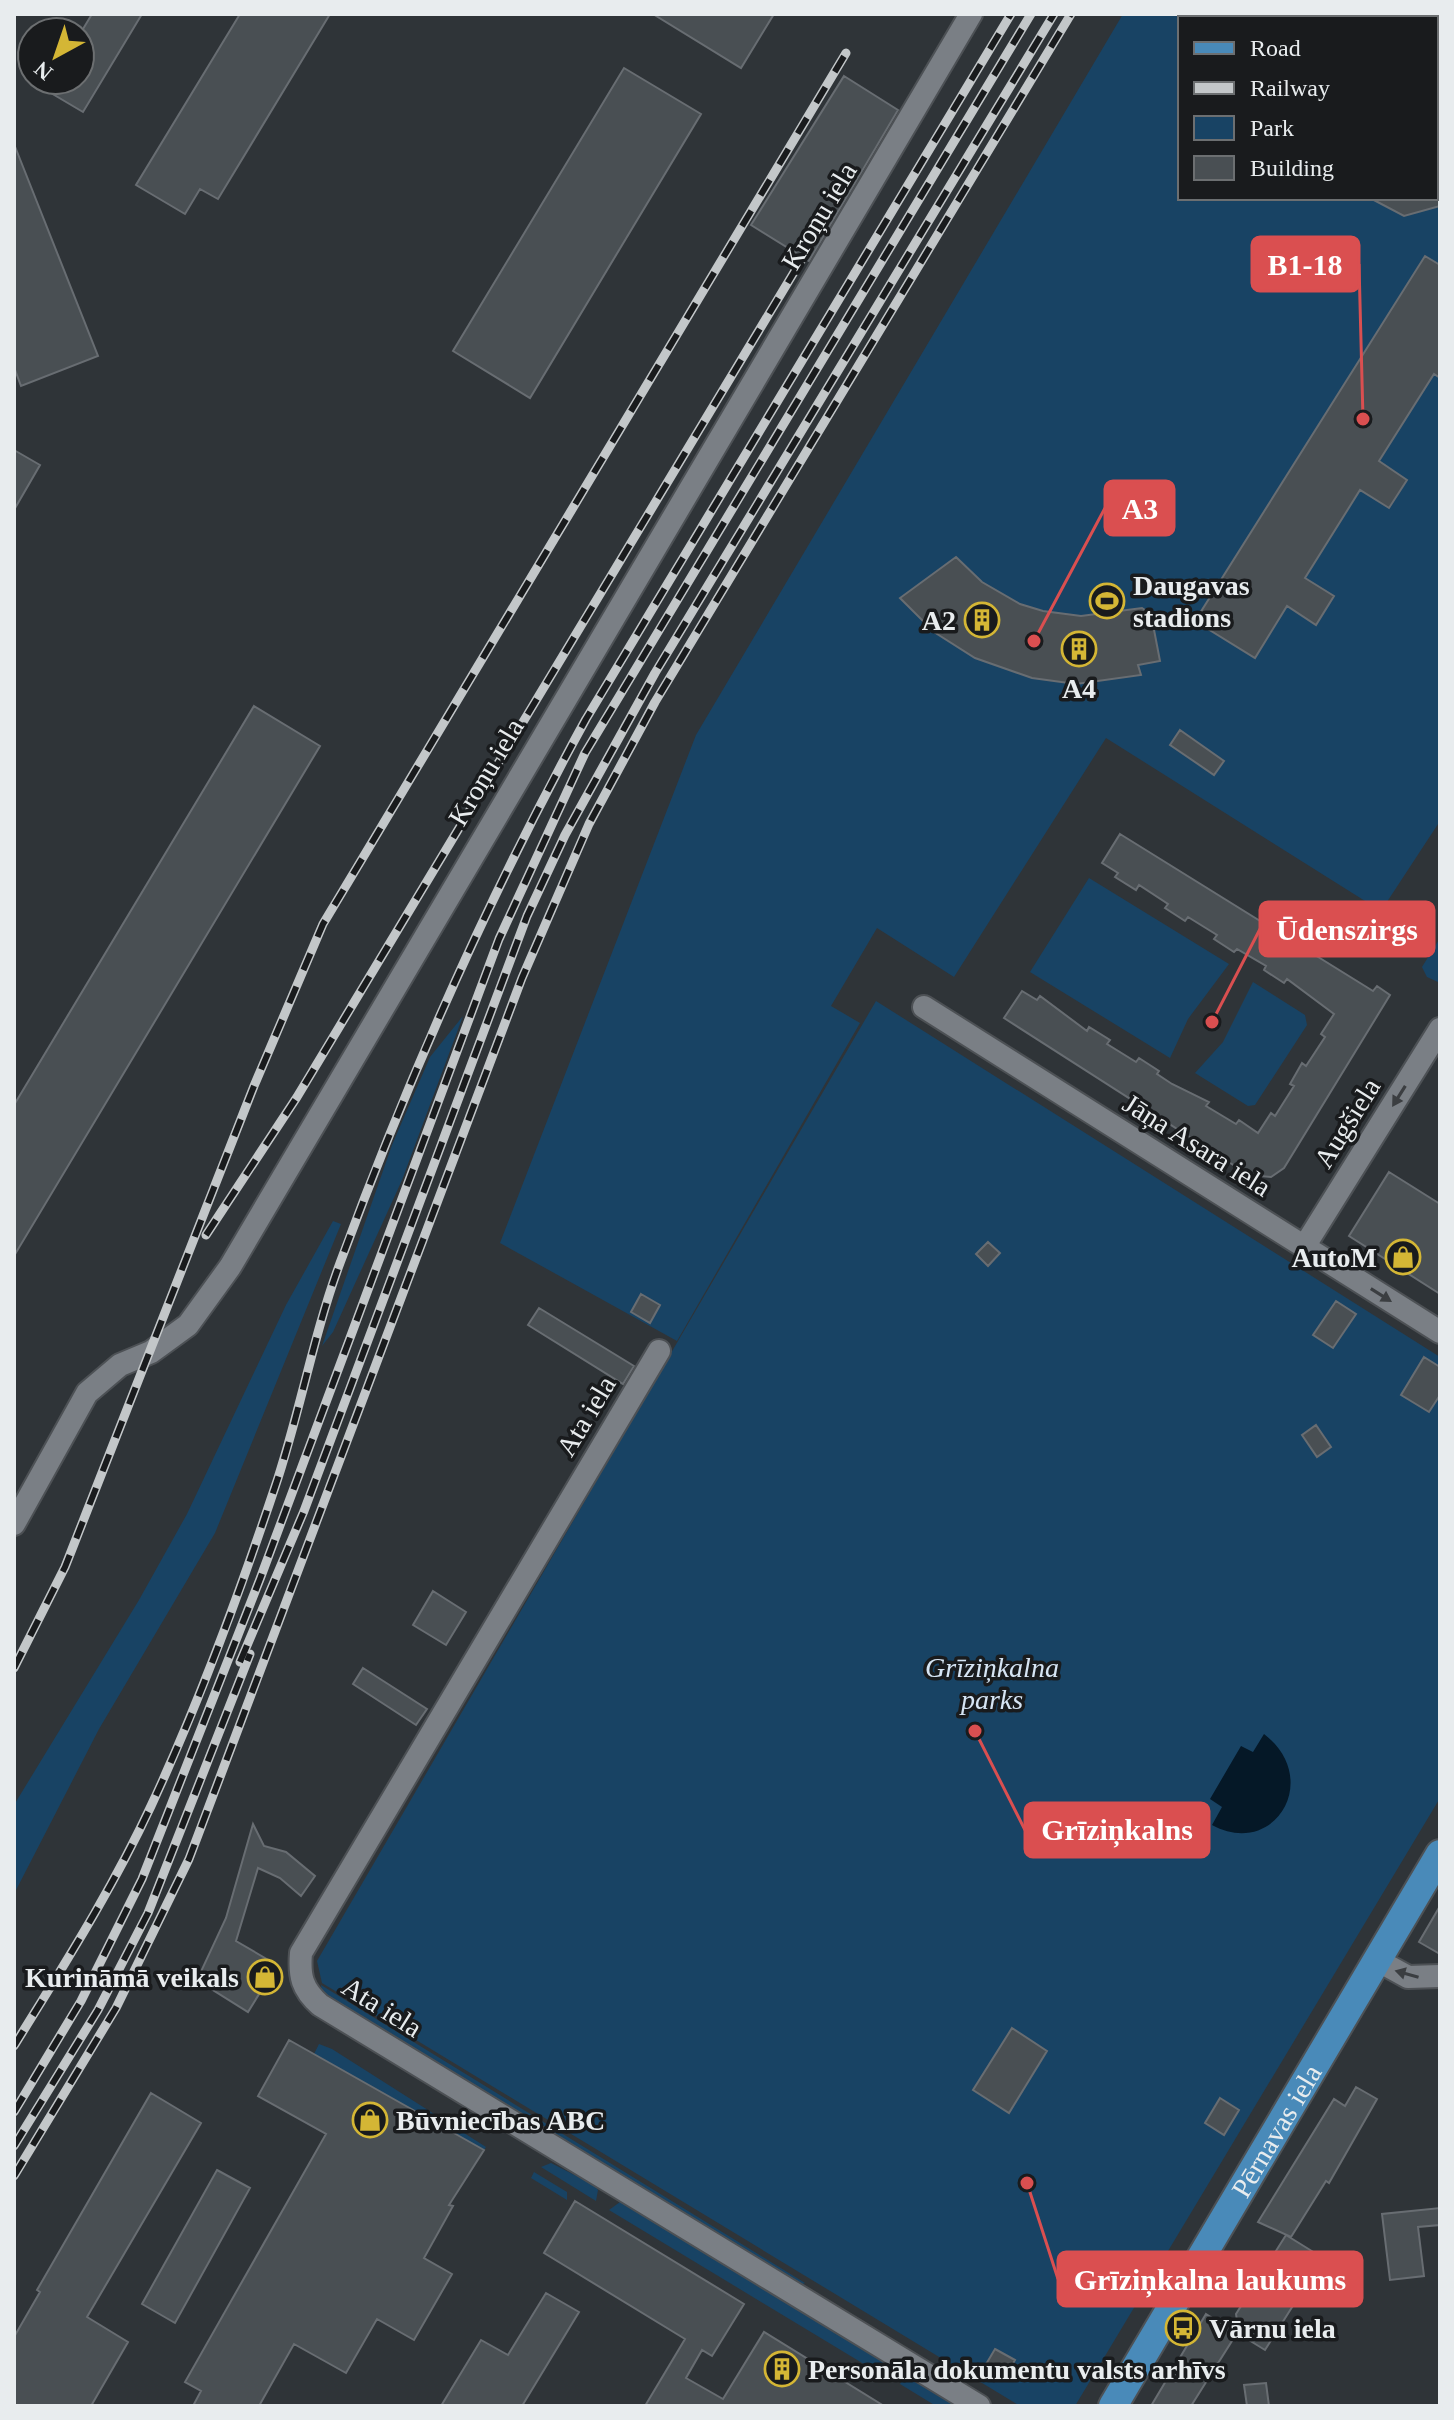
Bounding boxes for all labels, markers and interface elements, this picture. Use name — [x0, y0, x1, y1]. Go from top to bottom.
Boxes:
north arrow — [16, 16, 96, 96]
legend — [1178, 16, 1438, 200]
text: Road — [1250, 35, 1301, 61]
text: N — [29, 56, 58, 86]
text: Railway — [1250, 75, 1330, 101]
text: Park — [1250, 115, 1294, 141]
text: Building — [1250, 155, 1334, 181]
street label: Kroņu iela — [775, 157, 863, 275]
callout: B1-18 — [1252, 237, 1359, 291]
text: B1-18 — [1268, 248, 1343, 281]
callout: A3 — [1105, 481, 1174, 535]
text: A3 — [1122, 492, 1158, 525]
place label: Daugavas stadions — [1133, 570, 1250, 633]
sports icon: Daugavas stadions — [1088, 582, 1126, 620]
building icon: A2 — [963, 601, 1001, 639]
place label: A2 — [922, 605, 956, 636]
building icon: A4 — [1060, 630, 1098, 668]
place label: A4 — [1062, 673, 1096, 704]
street label: Kroņu iela — [442, 713, 530, 831]
callout: Ūdenszirgs — [1260, 902, 1434, 956]
text: Ūdenszirgs — [1276, 913, 1418, 946]
street label: Augšiela — [1307, 1072, 1387, 1173]
one-way arrow — [1392, 1085, 1406, 1107]
street label: Jāņa Asara iela — [1118, 1087, 1277, 1203]
shop icon: AutoM — [1384, 1238, 1422, 1276]
place label: AutoM — [1291, 1242, 1377, 1273]
one-way arrow — [1370, 1288, 1392, 1302]
street label: Ata iela — [550, 1370, 622, 1462]
park label: Grīziņkalna parks — [925, 1652, 1059, 1715]
callout: Grīziņkalns — [1025, 1803, 1209, 1857]
text: Grīziņkalns — [1041, 1813, 1193, 1848]
shop icon: Kurināmā veikals — [246, 1958, 284, 1996]
place label: Kurināmā veikals — [25, 1962, 239, 1993]
one-way arrow — [1394, 1967, 1419, 1979]
street label: Ata iela — [337, 1971, 428, 2044]
street label: Pērnavas iela — [1225, 2058, 1328, 2202]
shop icon: Būvniecības ABC — [351, 2101, 389, 2139]
place label: Būvniecības ABC — [396, 2105, 605, 2136]
callout: Grīziņkalna laukums — [1058, 2252, 1362, 2306]
text: Grīziņkalna laukums — [1074, 2263, 1346, 2298]
bus stop icon: Vārnu iela — [1164, 2309, 1202, 2347]
place label: Vārnu iela — [1209, 2313, 1336, 2344]
building icon: Personāla dokumentu valsts arhīvs — [763, 2350, 801, 2388]
place label: Personāla dokumentu valsts arhīvs — [808, 2354, 1226, 2385]

